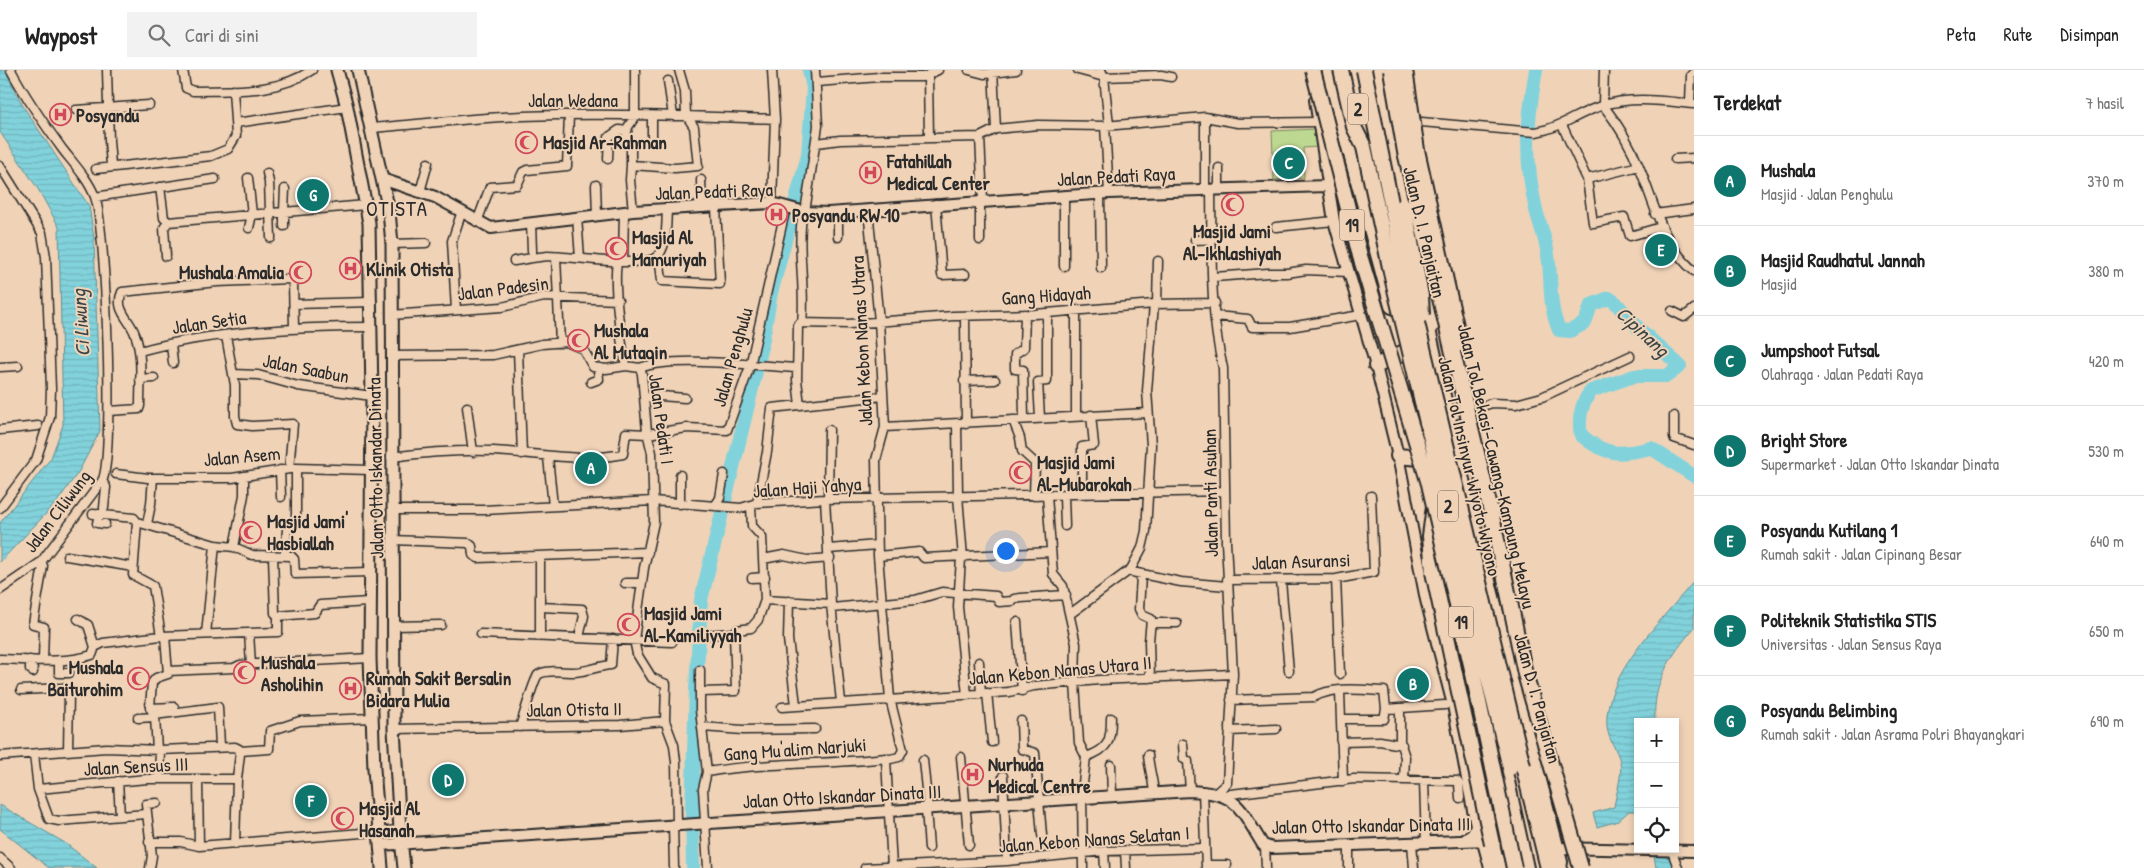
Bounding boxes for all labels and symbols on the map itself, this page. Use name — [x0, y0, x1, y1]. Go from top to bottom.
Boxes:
street label: Jalan Wedana — [528, 87, 619, 113]
road number: 2 — [1348, 93, 1368, 124]
place label: Posyandu — [76, 102, 140, 129]
hospital icon: Posyandu — [48, 103, 72, 127]
place label: Masjid Ar-Rahman — [543, 129, 667, 155]
mosque icon: Masjid Ar-Rahman — [515, 130, 539, 154]
pin: C — [1273, 144, 1305, 182]
place label: Fatahillah Medical Center — [886, 148, 990, 196]
hospital icon: Fatahillah Medical Center — [859, 160, 883, 184]
street label: Jalan Pedati Raya — [1056, 160, 1176, 192]
street label: Jalan D. I. Panjaitan — [1397, 164, 1453, 300]
pin: G — [297, 176, 329, 214]
street label: Jalan Pedati Raya — [654, 176, 774, 206]
mosque icon: Masjid Jami Al-Ikhlashiyah — [1220, 193, 1244, 217]
district label: OTISTA — [366, 194, 428, 223]
place label: Posyandu RW 10 — [792, 202, 900, 229]
hospital icon: Posyandu RW 10 — [764, 203, 788, 227]
road number: 19 — [1340, 210, 1364, 240]
place label: Masjid Jami Al-Ikhlashiyah — [1183, 218, 1281, 267]
place label: Masjid Al Mamuriyah — [632, 224, 706, 273]
pin: E — [1645, 231, 1677, 269]
mosque icon: Masjid Al Mamuriyah — [604, 236, 628, 260]
street label: Jalan Kebon Nanas Utara — [844, 255, 878, 427]
place label: Klinik Otista — [366, 256, 454, 282]
hospital icon: Klinik Otista — [338, 257, 362, 281]
place label: Mushala Amalia — [179, 259, 285, 285]
mosque icon: Mushala Amalia — [288, 260, 312, 284]
street label: Jalan Padesin — [456, 270, 550, 306]
street label: Gang Hidayah — [1000, 279, 1092, 311]
water label: Ci Liwung — [64, 287, 97, 357]
water label: Cipinang — [1610, 300, 1676, 364]
street label: Jalan Setia — [170, 304, 248, 340]
street label: Jalan Penghulu — [705, 304, 759, 410]
place label: Mushala Al Mutaqin — [594, 317, 668, 366]
street label: Jalan Tol Bekasi–Cawang–Kampung Melayu — [1452, 321, 1543, 611]
mosque icon: Mushala Al Mutaqin — [566, 329, 590, 353]
street label: Jalan Saabun — [261, 347, 351, 389]
street label: Jalan Tol Insinyur Wiyoto Wiyono — [1432, 354, 1508, 579]
street label: Jalan Pedati I — [643, 372, 681, 466]
street label: Jalan Otto Iskandar Dinata — [360, 377, 390, 559]
street label: Jalan Panti Asuhan — [1196, 429, 1224, 557]
street label: Jalan Asem — [203, 440, 282, 472]
pin: A — [575, 449, 607, 487]
place label: Masjid Jami Al-Mubarokah — [1037, 449, 1131, 497]
mosque icon: Masjid Jami Al-Mubarokah — [1009, 461, 1033, 485]
street label: Jalan Ciliwung — [17, 464, 97, 558]
street label: Jalan Haji Yahya — [752, 470, 863, 504]
road number: 2 — [1438, 491, 1458, 522]
place label: Masjid Jami' Hasbiallah — [267, 508, 348, 556]
mosque icon: Masjid Jami' Hasbiallah — [239, 520, 263, 544]
your location — [993, 538, 1019, 564]
street label: Jalan Asuransi — [1251, 546, 1351, 576]
place label: Masjid Jami Al-Kamiliyyah — [644, 600, 741, 649]
road number: 19 — [1448, 606, 1474, 638]
mosque icon: Masjid Jami Al-Kamiliyyah — [616, 612, 640, 636]
street label: Jalan D. I. Panjaitan — [1508, 630, 1568, 766]
place label: Mushala Asholihin — [261, 649, 324, 697]
street label: Jalan Kebon Nanas Utara II — [967, 649, 1153, 691]
place label: Mushala Baiturohim — [47, 654, 124, 702]
mosque icon: Mushala Asholihin — [233, 661, 257, 685]
place label: Rumah Sakit Bersalin Bidara Mulia — [366, 665, 512, 713]
pin: B — [1397, 665, 1429, 703]
mosque icon: Mushala Baiturohim — [127, 666, 151, 690]
hospital icon: Rumah Sakit Bersalin Bidara Mulia — [338, 677, 362, 701]
street label: Jalan Otista II — [526, 695, 622, 723]
street label: Gang Mu'alim Narjuki — [723, 731, 867, 767]
street label: Jalan Sensus III — [83, 750, 189, 782]
place label: Nurhuda Medical Centre — [988, 751, 1091, 799]
pin: D — [432, 761, 464, 799]
hospital icon: Nurhuda Medical Centre — [960, 763, 984, 787]
street label: Jalan Otto Iskandar Dinata III — [742, 778, 942, 814]
pin: F — [295, 782, 327, 820]
place label: Masjid Al Hasanah — [359, 795, 421, 843]
mosque icon: Masjid Al Hasanah — [331, 807, 355, 831]
street label: Jalan Otto Iskandar Dinata III — [1271, 810, 1471, 840]
street label: Jalan Kebon Nanas Selatan I — [998, 819, 1190, 859]

